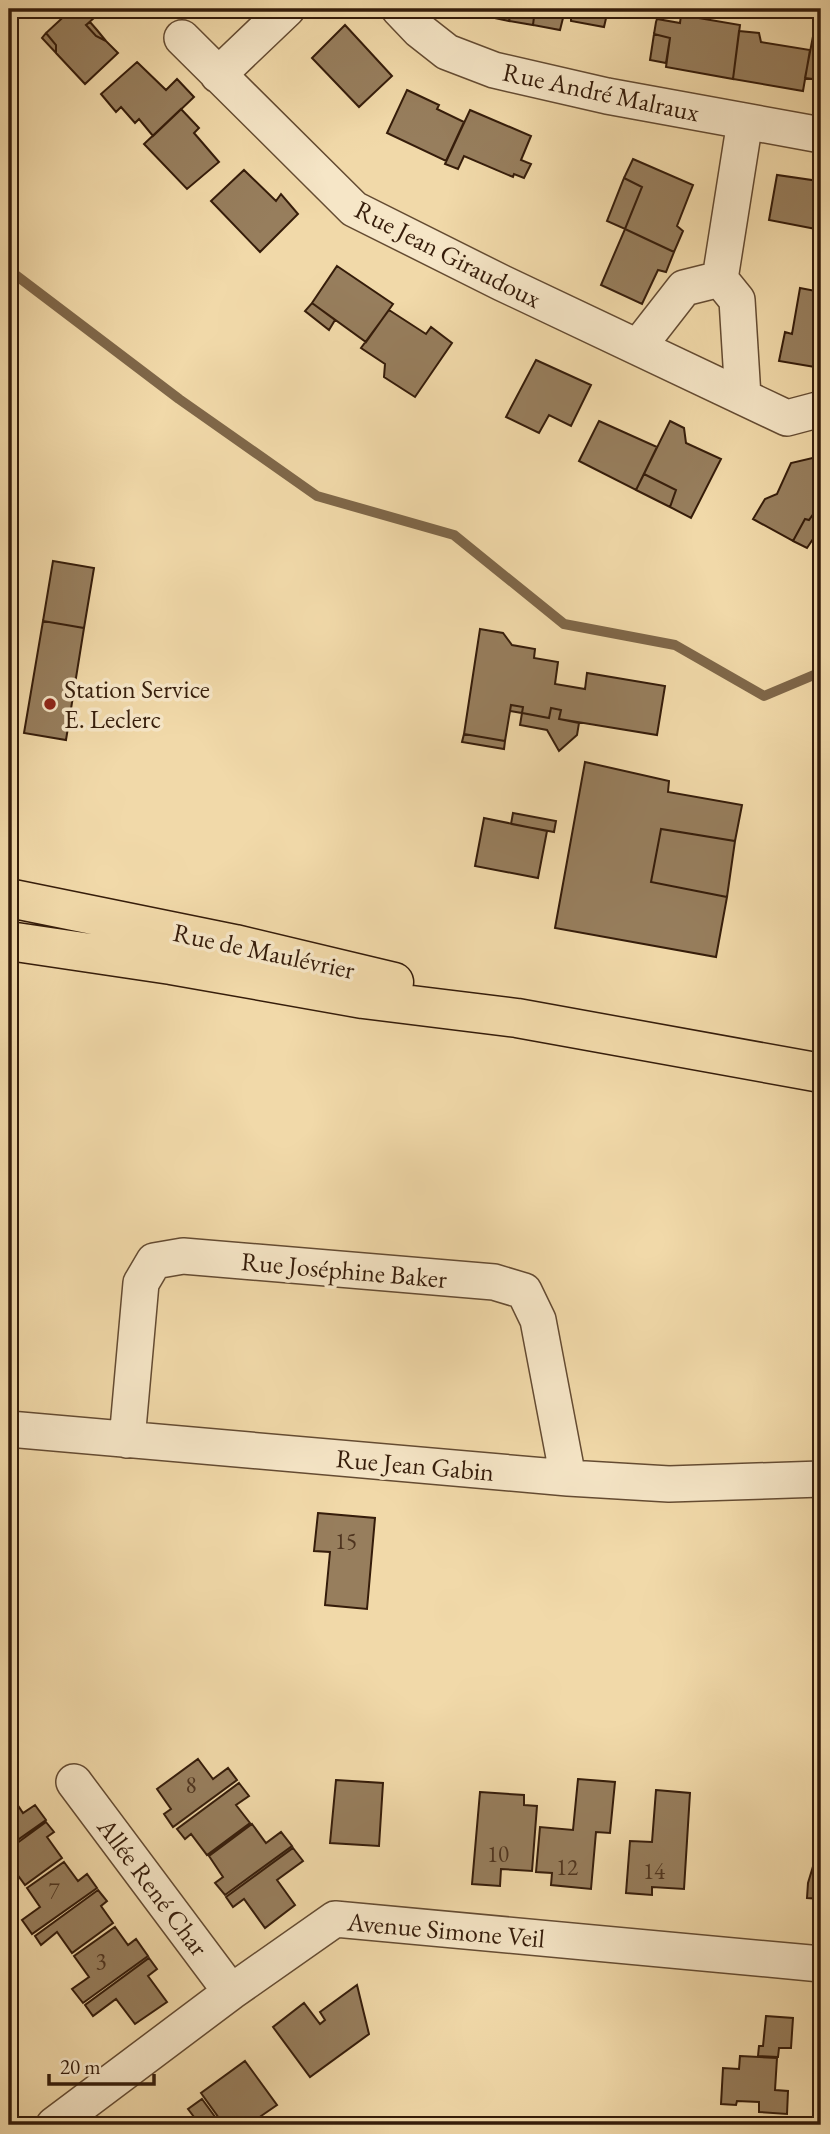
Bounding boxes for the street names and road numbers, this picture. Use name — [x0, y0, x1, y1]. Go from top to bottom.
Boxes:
street label: Rue André Malraux — [500, 55, 703, 130]
street label: Rue Jean Giraudoux — [349, 192, 548, 316]
street label: Rue de Maulévrier — [170, 915, 358, 987]
street label: Rue Joséphine Baker — [240, 1244, 449, 1296]
street label: Rue Jean Gabin — [334, 1441, 496, 1489]
street label: Allée René Char — [89, 1810, 216, 1963]
street label: Avenue Simone Veil — [345, 1904, 546, 1956]

